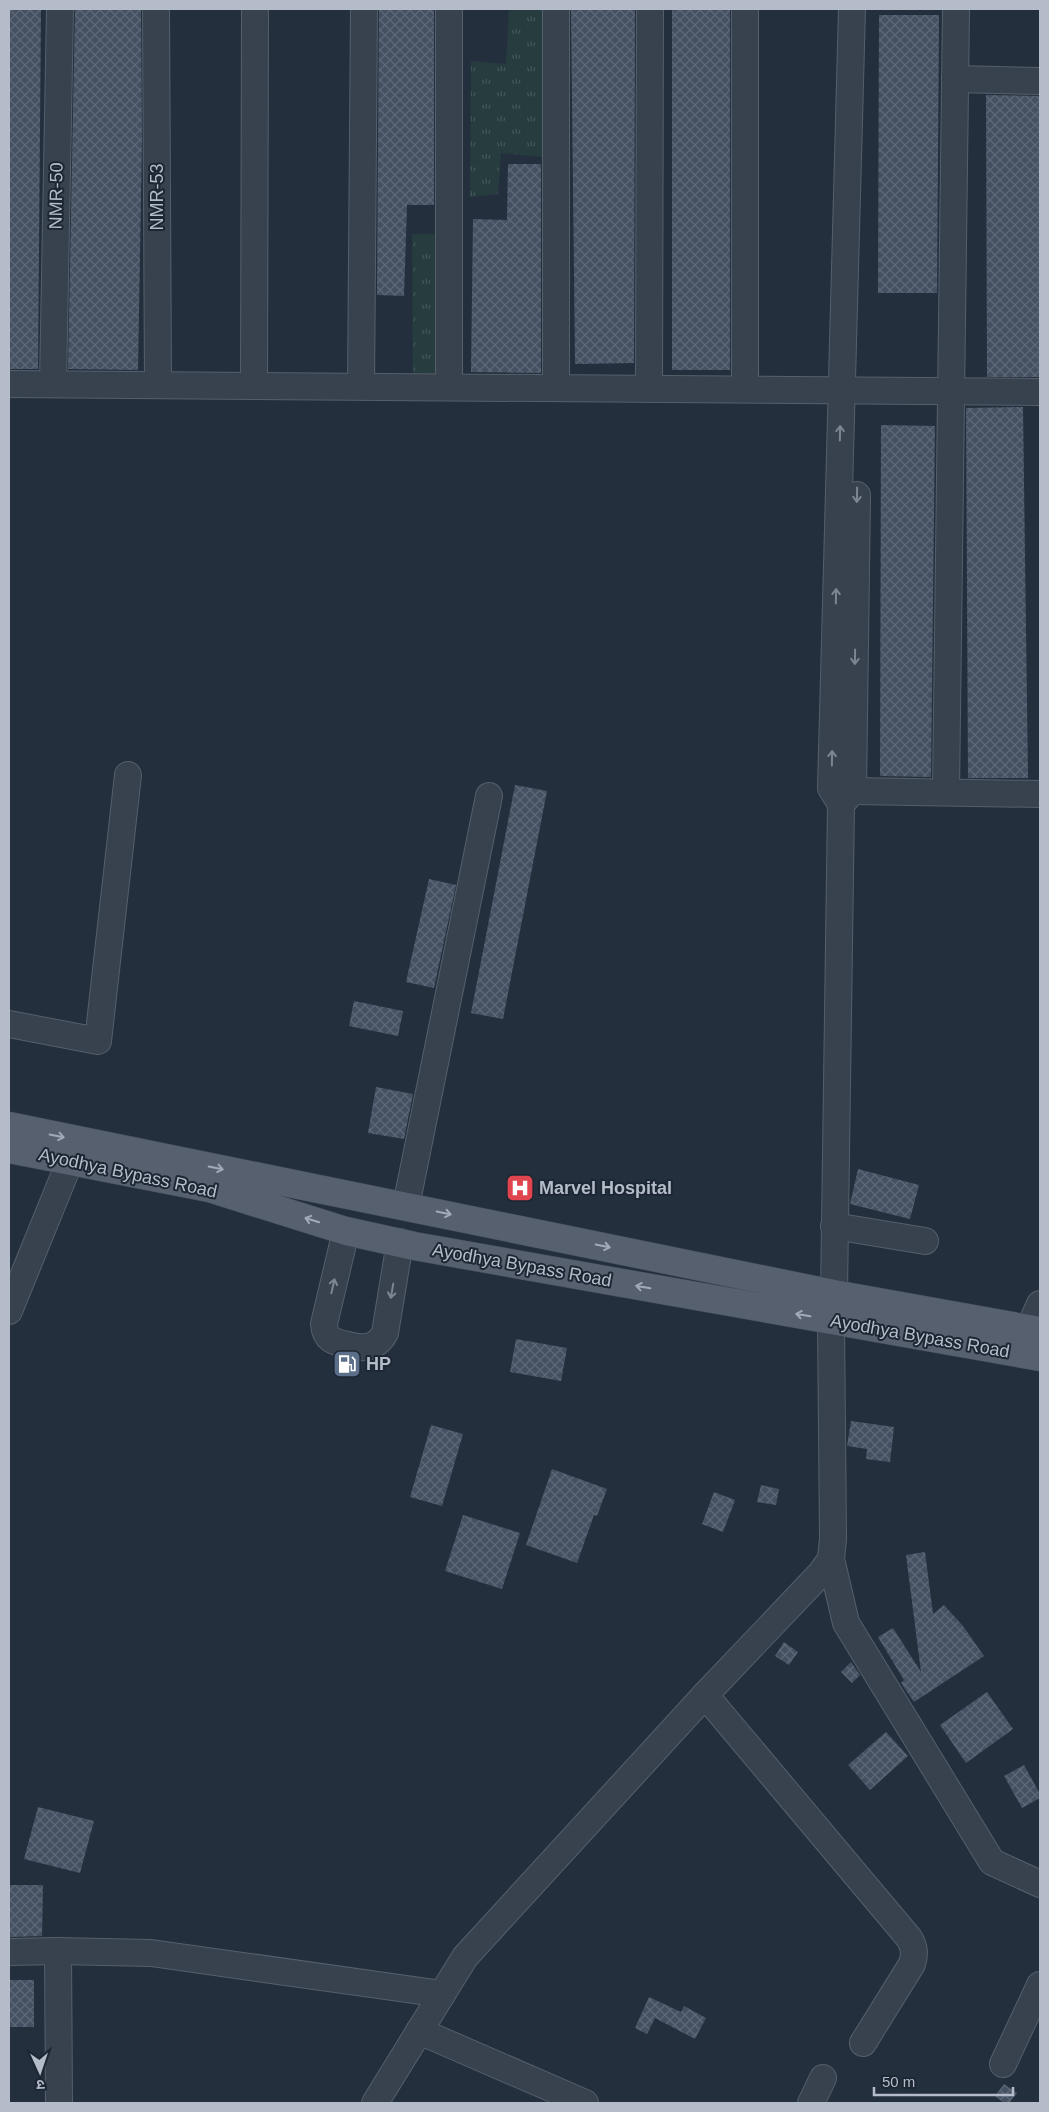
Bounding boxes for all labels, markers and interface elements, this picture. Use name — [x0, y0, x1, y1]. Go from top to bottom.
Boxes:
street label: NMR-50 — [45, 162, 67, 230]
street label: NMR-53 — [147, 163, 167, 231]
one-way arrow — [836, 426, 845, 442]
one-way arrow — [852, 486, 862, 503]
one-way arrow — [831, 588, 841, 604]
one-way arrow — [850, 649, 859, 665]
one-way arrow — [827, 750, 837, 766]
one-way arrow — [48, 1132, 64, 1141]
street label: Ayodhya Bypass Road — [37, 1144, 219, 1202]
one-way arrow — [207, 1164, 223, 1173]
hospital icon: Marvel Hospital — [505, 1173, 535, 1203]
place label: Marvel Hospital — [539, 1178, 672, 1198]
one-way arrow — [435, 1209, 451, 1219]
one-way arrow — [304, 1215, 320, 1225]
street label: Ayodhya Bypass Road — [431, 1239, 613, 1291]
one-way arrow — [595, 1242, 611, 1252]
one-way arrow — [329, 1278, 338, 1294]
one-way arrow — [635, 1281, 651, 1291]
one-way arrow — [386, 1282, 396, 1298]
one-way arrow — [795, 1310, 811, 1320]
street label: Ayodhya Bypass Road — [829, 1310, 1011, 1362]
fuel station icon: HP — [332, 1349, 362, 1379]
place label: HP — [366, 1354, 391, 1374]
north arrow — [15, 2047, 65, 2097]
scale bar — [874, 2064, 1013, 2096]
text: 50 m — [882, 2073, 915, 2090]
text: उ — [35, 2077, 45, 2093]

